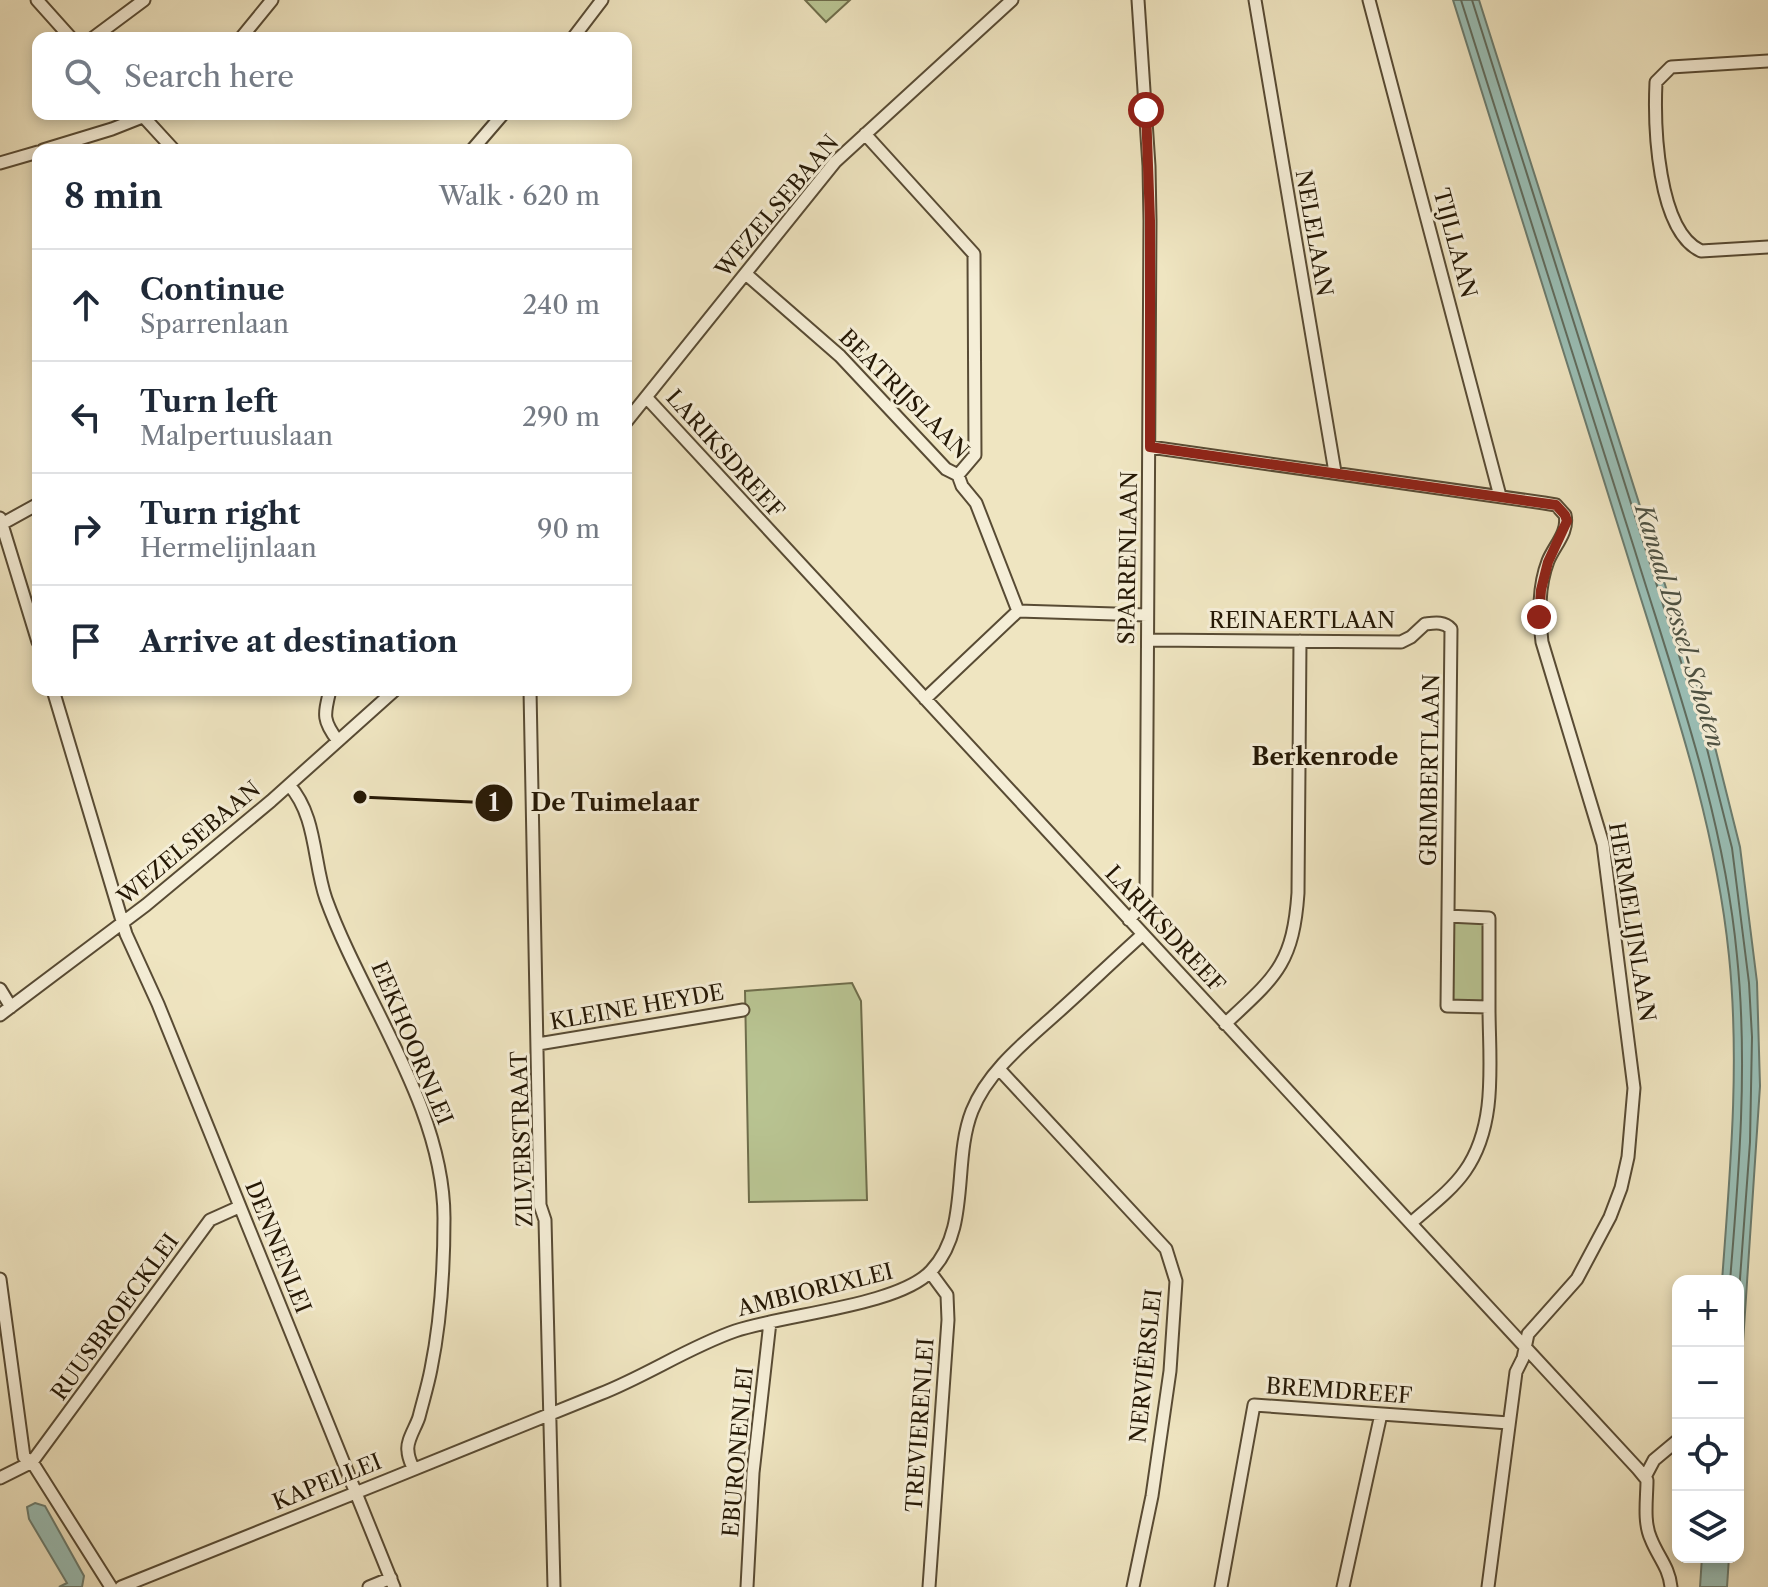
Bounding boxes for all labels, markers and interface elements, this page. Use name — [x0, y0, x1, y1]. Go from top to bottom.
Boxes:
search box — [32, 32, 632, 120]
icon: search — [60, 54, 104, 98]
text: Search here — [124, 58, 294, 95]
route start — [1128, 92, 1164, 128]
street label: WEZELSEBAAN — [709, 129, 844, 284]
street label: NELELAAN — [1290, 168, 1338, 298]
text: 8 min — [64, 175, 163, 217]
text: Walk · 620 m — [439, 180, 600, 212]
street label: TIJLLAAN — [1427, 185, 1483, 301]
text: Continue — [140, 271, 285, 308]
icon: ahead — [64, 283, 108, 327]
text: 240 m — [522, 289, 600, 321]
text: Sparrenlaan — [140, 308, 289, 340]
street label: BEATRIJSLAAN — [834, 324, 974, 464]
text: Turn left — [140, 383, 277, 420]
street label: LARIKSDREEF — [660, 384, 790, 524]
icon: left — [64, 395, 108, 439]
text: 290 m — [522, 401, 600, 433]
text: Malpertuuslaan — [140, 420, 333, 452]
street label: SPARRENLAAN — [1113, 471, 1143, 645]
text: Turn right — [140, 495, 300, 532]
water label: Kanaal Dessel-Schoten — [1629, 499, 1731, 751]
icon: right — [64, 507, 108, 551]
text: 90 m — [537, 513, 600, 545]
text: Hermelijnlaan — [140, 532, 317, 564]
route end — [1521, 599, 1557, 635]
street label: REINAERTLAAN — [1209, 607, 1395, 634]
icon: arrive — [64, 619, 108, 663]
text: Arrive at destination — [140, 623, 458, 660]
street label: GRIMBERTLAAN — [1415, 674, 1445, 866]
district label: Berkenrode — [1252, 742, 1398, 771]
street label: WEZELSEBAAN — [111, 776, 266, 911]
callout: De Tuimelaar — [474, 779, 715, 827]
text: 1 — [489, 788, 500, 817]
text: De Tuimelaar — [530, 788, 700, 817]
street label: HERMELIJNLAAN — [1603, 820, 1661, 1024]
street label: LARIKSDREEF — [1099, 860, 1231, 998]
street label: EEKHOORNLEI — [365, 957, 459, 1129]
street label: KLEINE HEYDE — [548, 978, 726, 1036]
street label: ZILVERSTRAAT — [505, 1050, 539, 1227]
street label: DENNENLEI — [239, 1177, 317, 1317]
street label: RUUSBROECKLEI — [46, 1229, 184, 1405]
street label: AMBIORIXLEI — [733, 1258, 896, 1323]
map controls — [1672, 1275, 1744, 1563]
button: + — [1672, 1275, 1744, 1347]
street label: NERVIËRSLEI — [1124, 1288, 1168, 1444]
street label: TREVIERENLEI — [900, 1337, 940, 1513]
button: − — [1672, 1347, 1744, 1419]
street label: EBURONENLEI — [717, 1366, 759, 1538]
street label: BREMDREEF — [1265, 1372, 1413, 1410]
button: locate — [1672, 1419, 1744, 1491]
street label: KAPELLEI — [269, 1448, 385, 1516]
button: layers — [1672, 1491, 1744, 1563]

